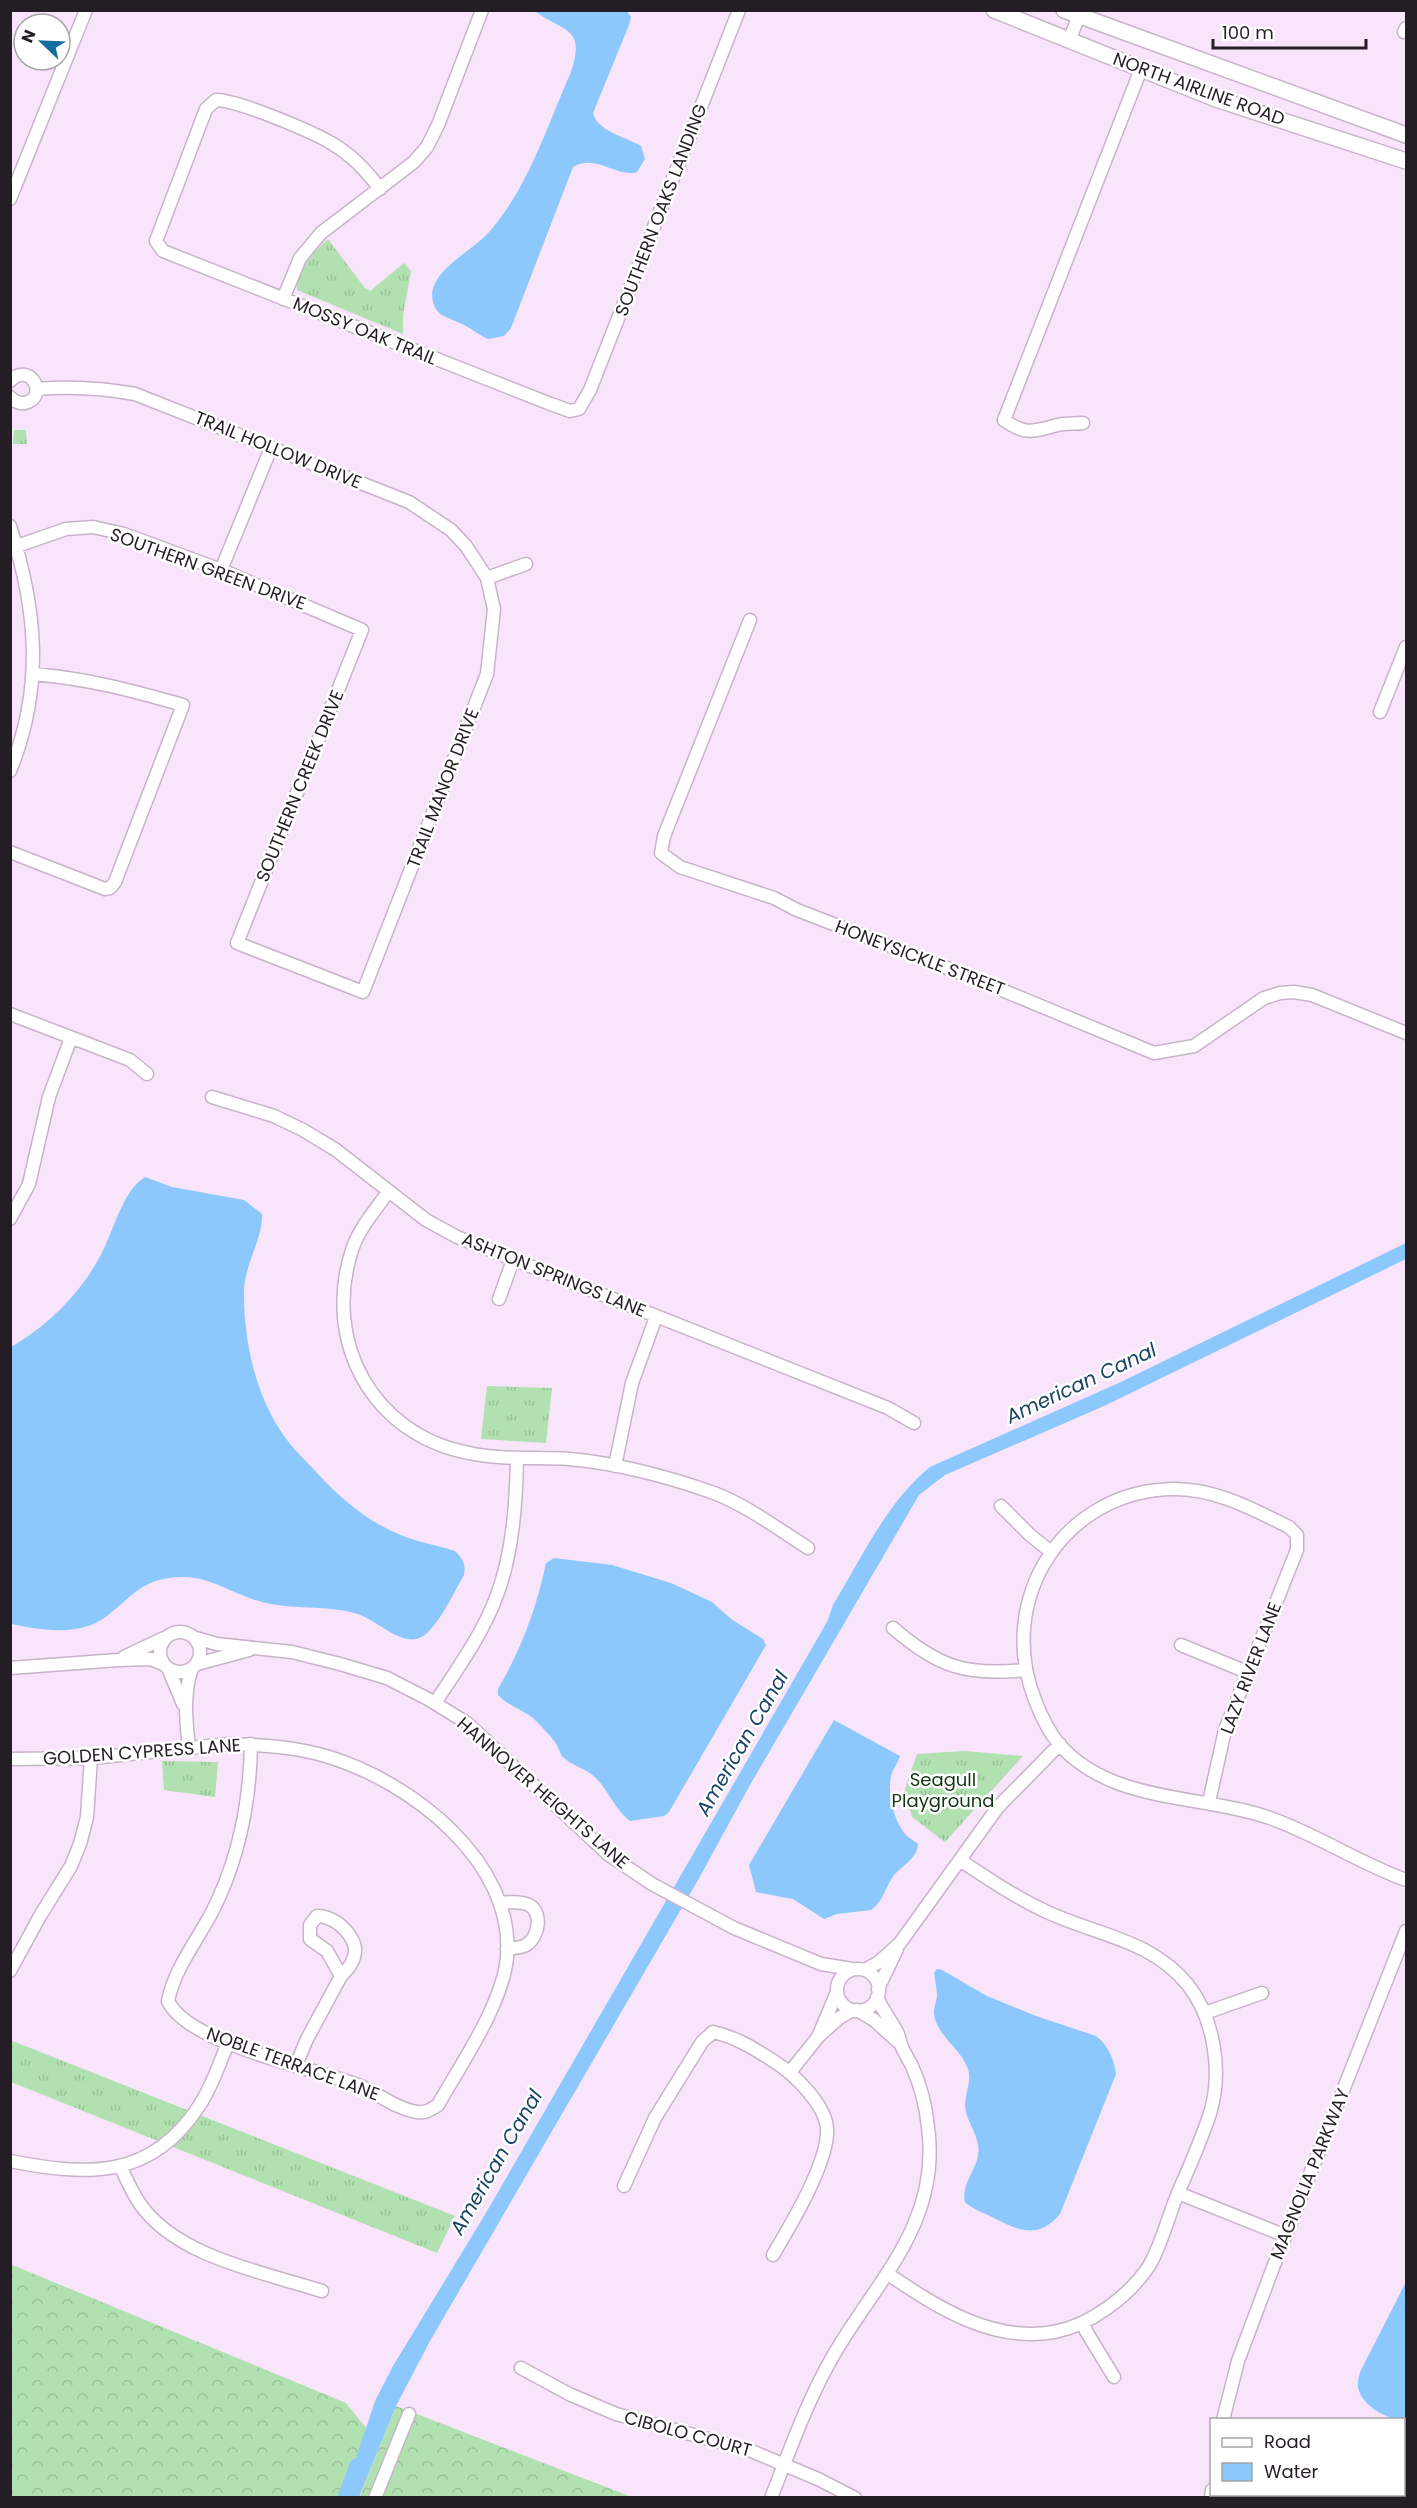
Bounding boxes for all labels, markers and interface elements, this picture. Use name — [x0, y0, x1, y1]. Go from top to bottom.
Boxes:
north arrow — [12, 12, 72, 72]
scale bar — [1213, 12, 1366, 50]
text: 100 m — [1222, 20, 1274, 45]
text: N — [16, 26, 42, 46]
street label: NORTH AIRLINE ROAD — [1110, 46, 1289, 131]
street label: SOUTHERN OAKS LANDING — [608, 100, 713, 320]
street label: MOSSY OAK TRAIL — [290, 290, 441, 371]
street label: TRAIL HOLLOW DRIVE — [191, 405, 365, 494]
street label: SOUTHERN GREEN DRIVE — [107, 521, 310, 616]
street label: SOUTHERN CREEK DRIVE — [250, 686, 350, 886]
street label: TRAIL MANOR DRIVE — [400, 704, 485, 871]
street label: HONEYSICKLE STREET — [832, 914, 1009, 1002]
street label: ASHTON SPRINGS LANE — [458, 1226, 650, 1323]
water label: American Canal — [1000, 1336, 1161, 1431]
street label: LAZY RIVER LANE — [1214, 1598, 1287, 1737]
water label: American Canal — [689, 1665, 795, 1822]
street label: HANNOVER HEIGHTS LANE — [452, 1711, 635, 1874]
street label: GOLDEN CYPRESS LANE — [42, 1732, 242, 1771]
park label: Seagull Playground — [892, 1767, 994, 1813]
street label: NOBLE TERRACE LANE — [203, 2021, 383, 2106]
water label: American Canal — [443, 2084, 549, 2241]
street label: MAGNOLIA PARKWAY — [1264, 2084, 1355, 2263]
street label: CIBOLO COURT — [622, 2404, 755, 2463]
legend — [1210, 2418, 1405, 2496]
text: Road — [1264, 2429, 1311, 2454]
text: Water — [1264, 2459, 1318, 2484]

